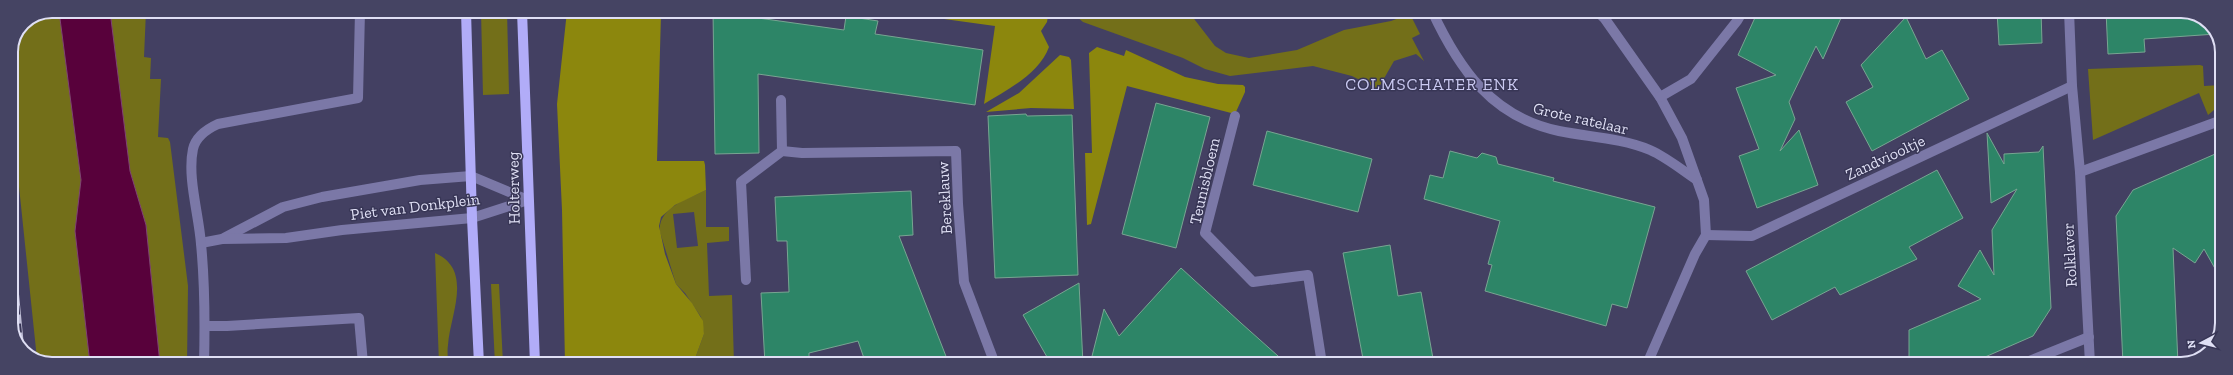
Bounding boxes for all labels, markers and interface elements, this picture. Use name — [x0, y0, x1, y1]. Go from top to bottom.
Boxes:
district label: COLMSCHATER ENK — [1345, 74, 1519, 94]
street label: Grote ratelaar — [1531, 98, 1631, 139]
street label: Zandviooltje — [1842, 131, 1928, 184]
street label: Teunisbloem — [1185, 136, 1224, 226]
street label: Holterweg — [503, 151, 524, 225]
street label: Bereklauw — [933, 160, 956, 235]
street label: Piet van Donkplein — [349, 189, 482, 224]
street label: Rolklaver — [2058, 222, 2081, 288]
north arrow — [2181, 323, 2221, 363]
text: N — [2185, 339, 2199, 349]

